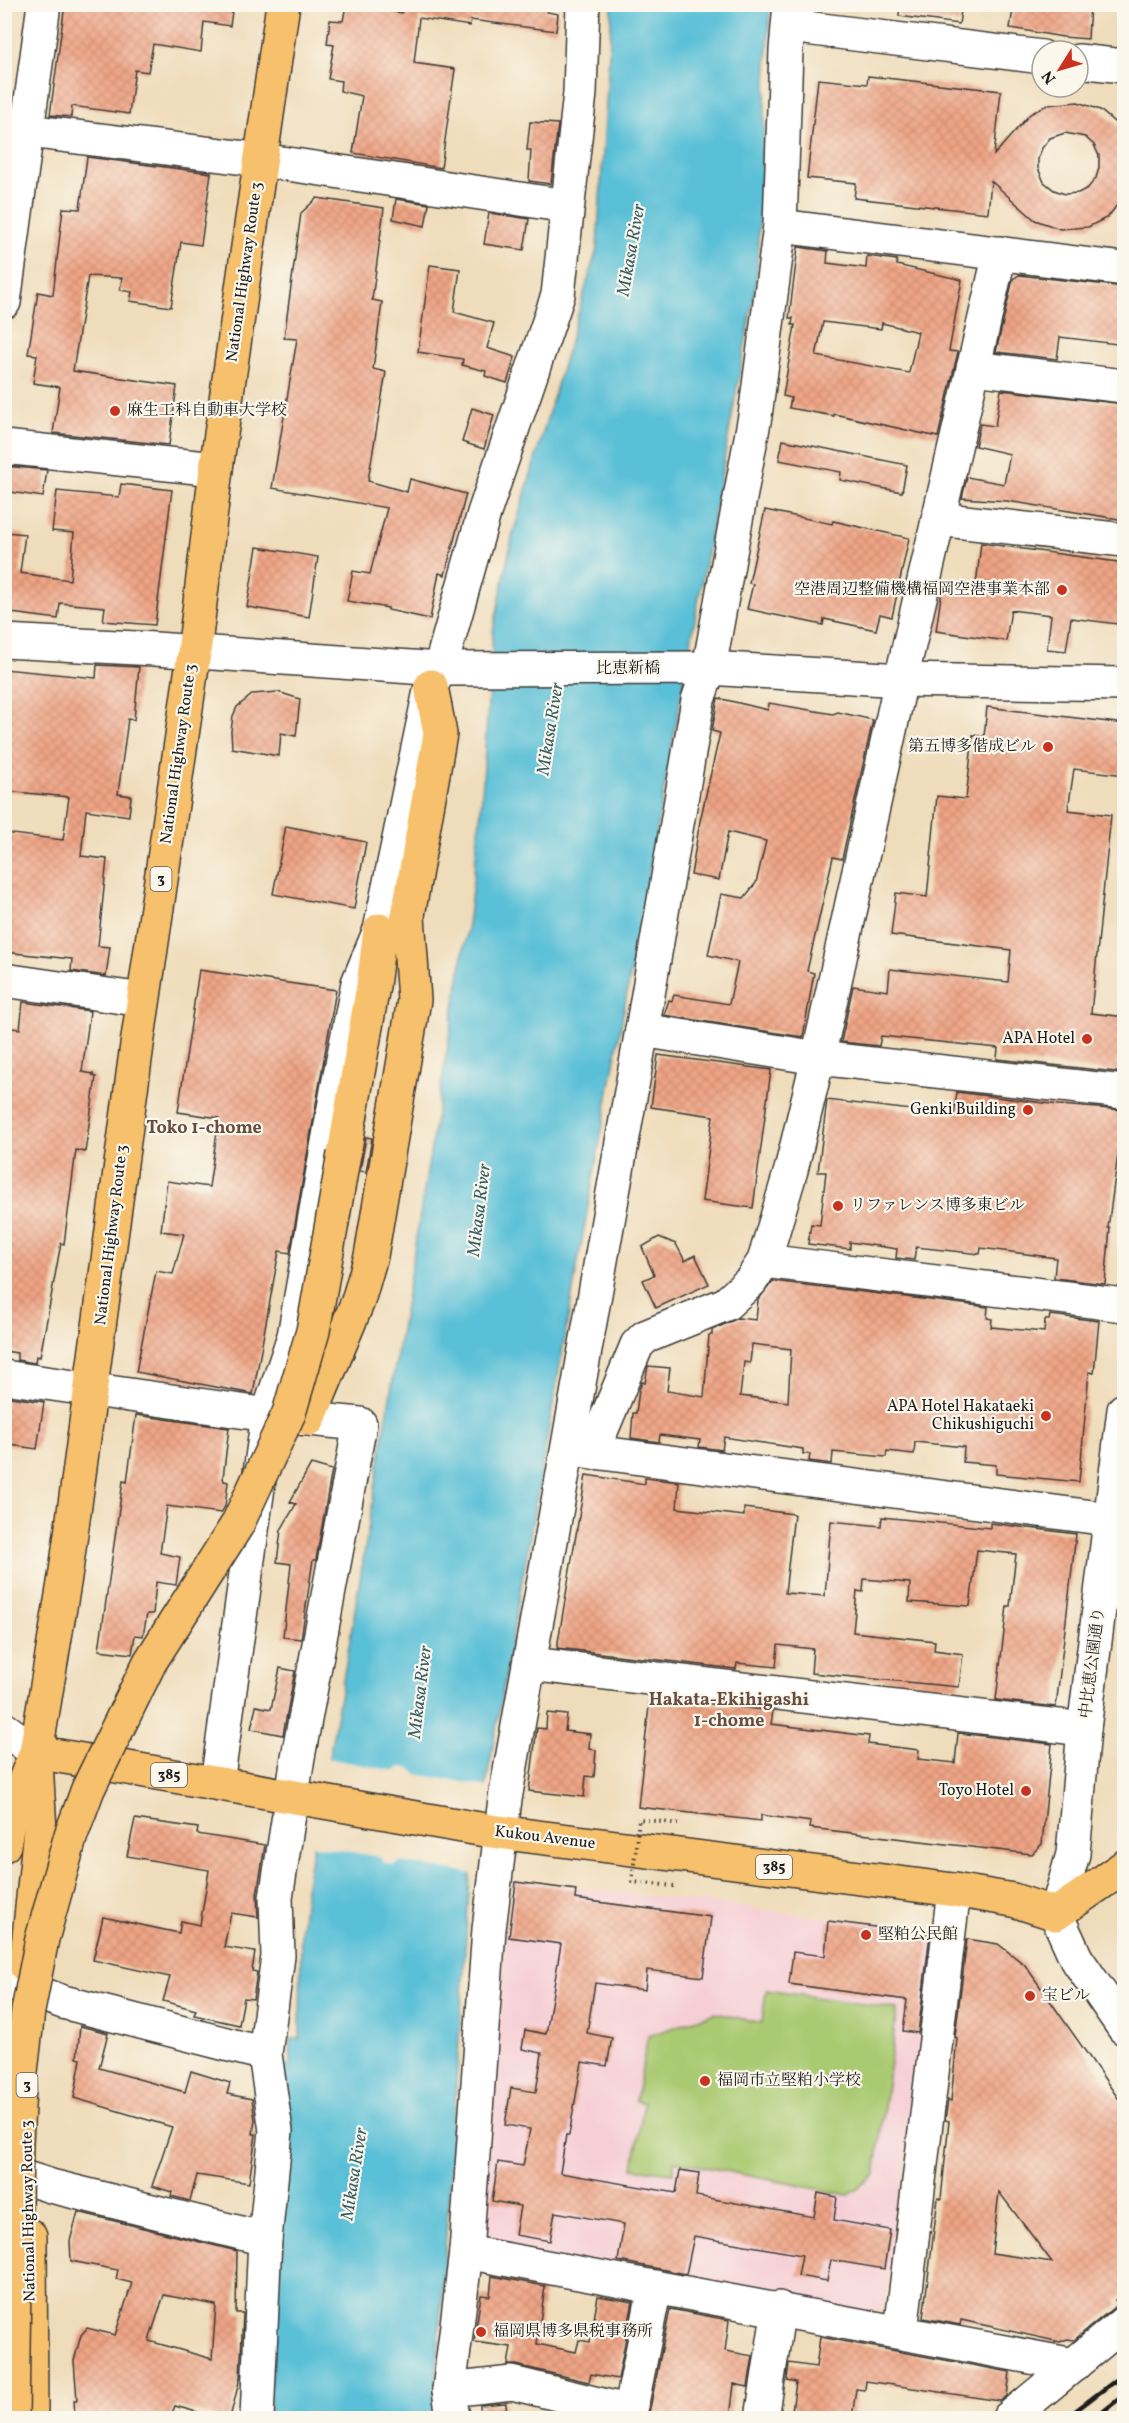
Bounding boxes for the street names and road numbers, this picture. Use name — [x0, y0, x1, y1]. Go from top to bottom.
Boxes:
street label: National Highway Route 3 — [221, 180, 269, 364]
street label: 比恵新橋 — [596, 658, 660, 680]
street label: National Highway Route 3 — [155, 662, 203, 846]
road number: 3 — [150, 867, 172, 891]
street label: National Highway Route 3 — [90, 1143, 134, 1327]
street label: 中比恵公園通り — [1075, 1606, 1111, 1720]
road number: 385 — [151, 1763, 187, 1787]
street label: Kukou Avenue — [493, 1821, 597, 1855]
road number: 385 — [756, 1855, 792, 1879]
road number: 3 — [16, 2073, 38, 2097]
street label: National Highway Route 3 — [16, 2120, 42, 2302]

